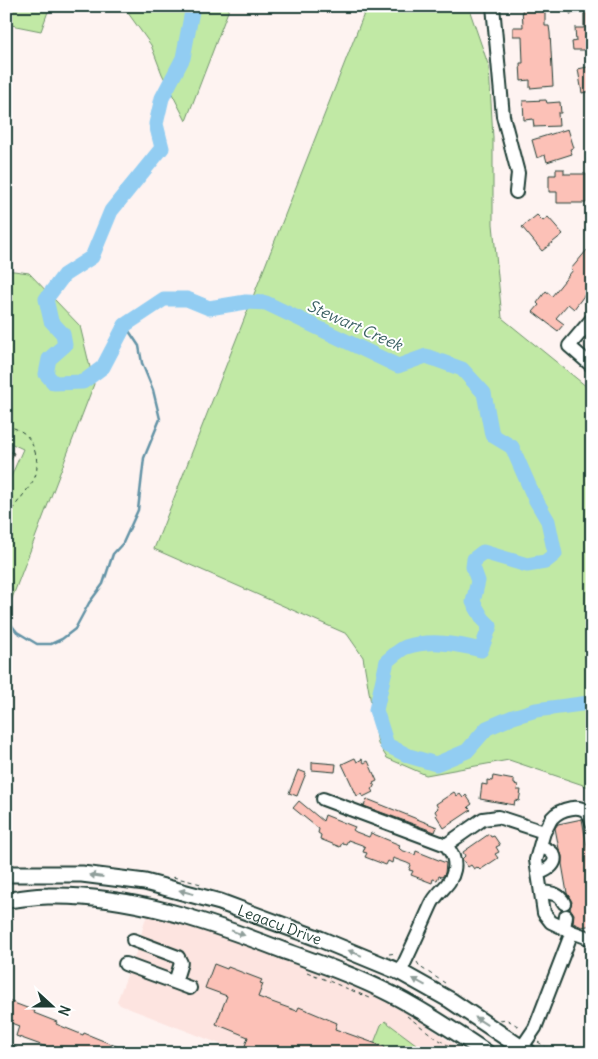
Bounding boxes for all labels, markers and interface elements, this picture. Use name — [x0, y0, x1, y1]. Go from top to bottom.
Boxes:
water label: Stewart Creek — [304, 295, 407, 356]
one-way arrow — [88, 871, 104, 879]
one-way arrow — [179, 888, 194, 896]
street label: Legacy Drive — [235, 900, 324, 948]
one-way arrow — [231, 929, 246, 937]
one-way arrow — [348, 948, 363, 956]
one-way arrow — [411, 978, 426, 986]
north arrow — [28, 982, 78, 1032]
text: N — [54, 1003, 74, 1018]
one-way arrow — [475, 1016, 488, 1026]

